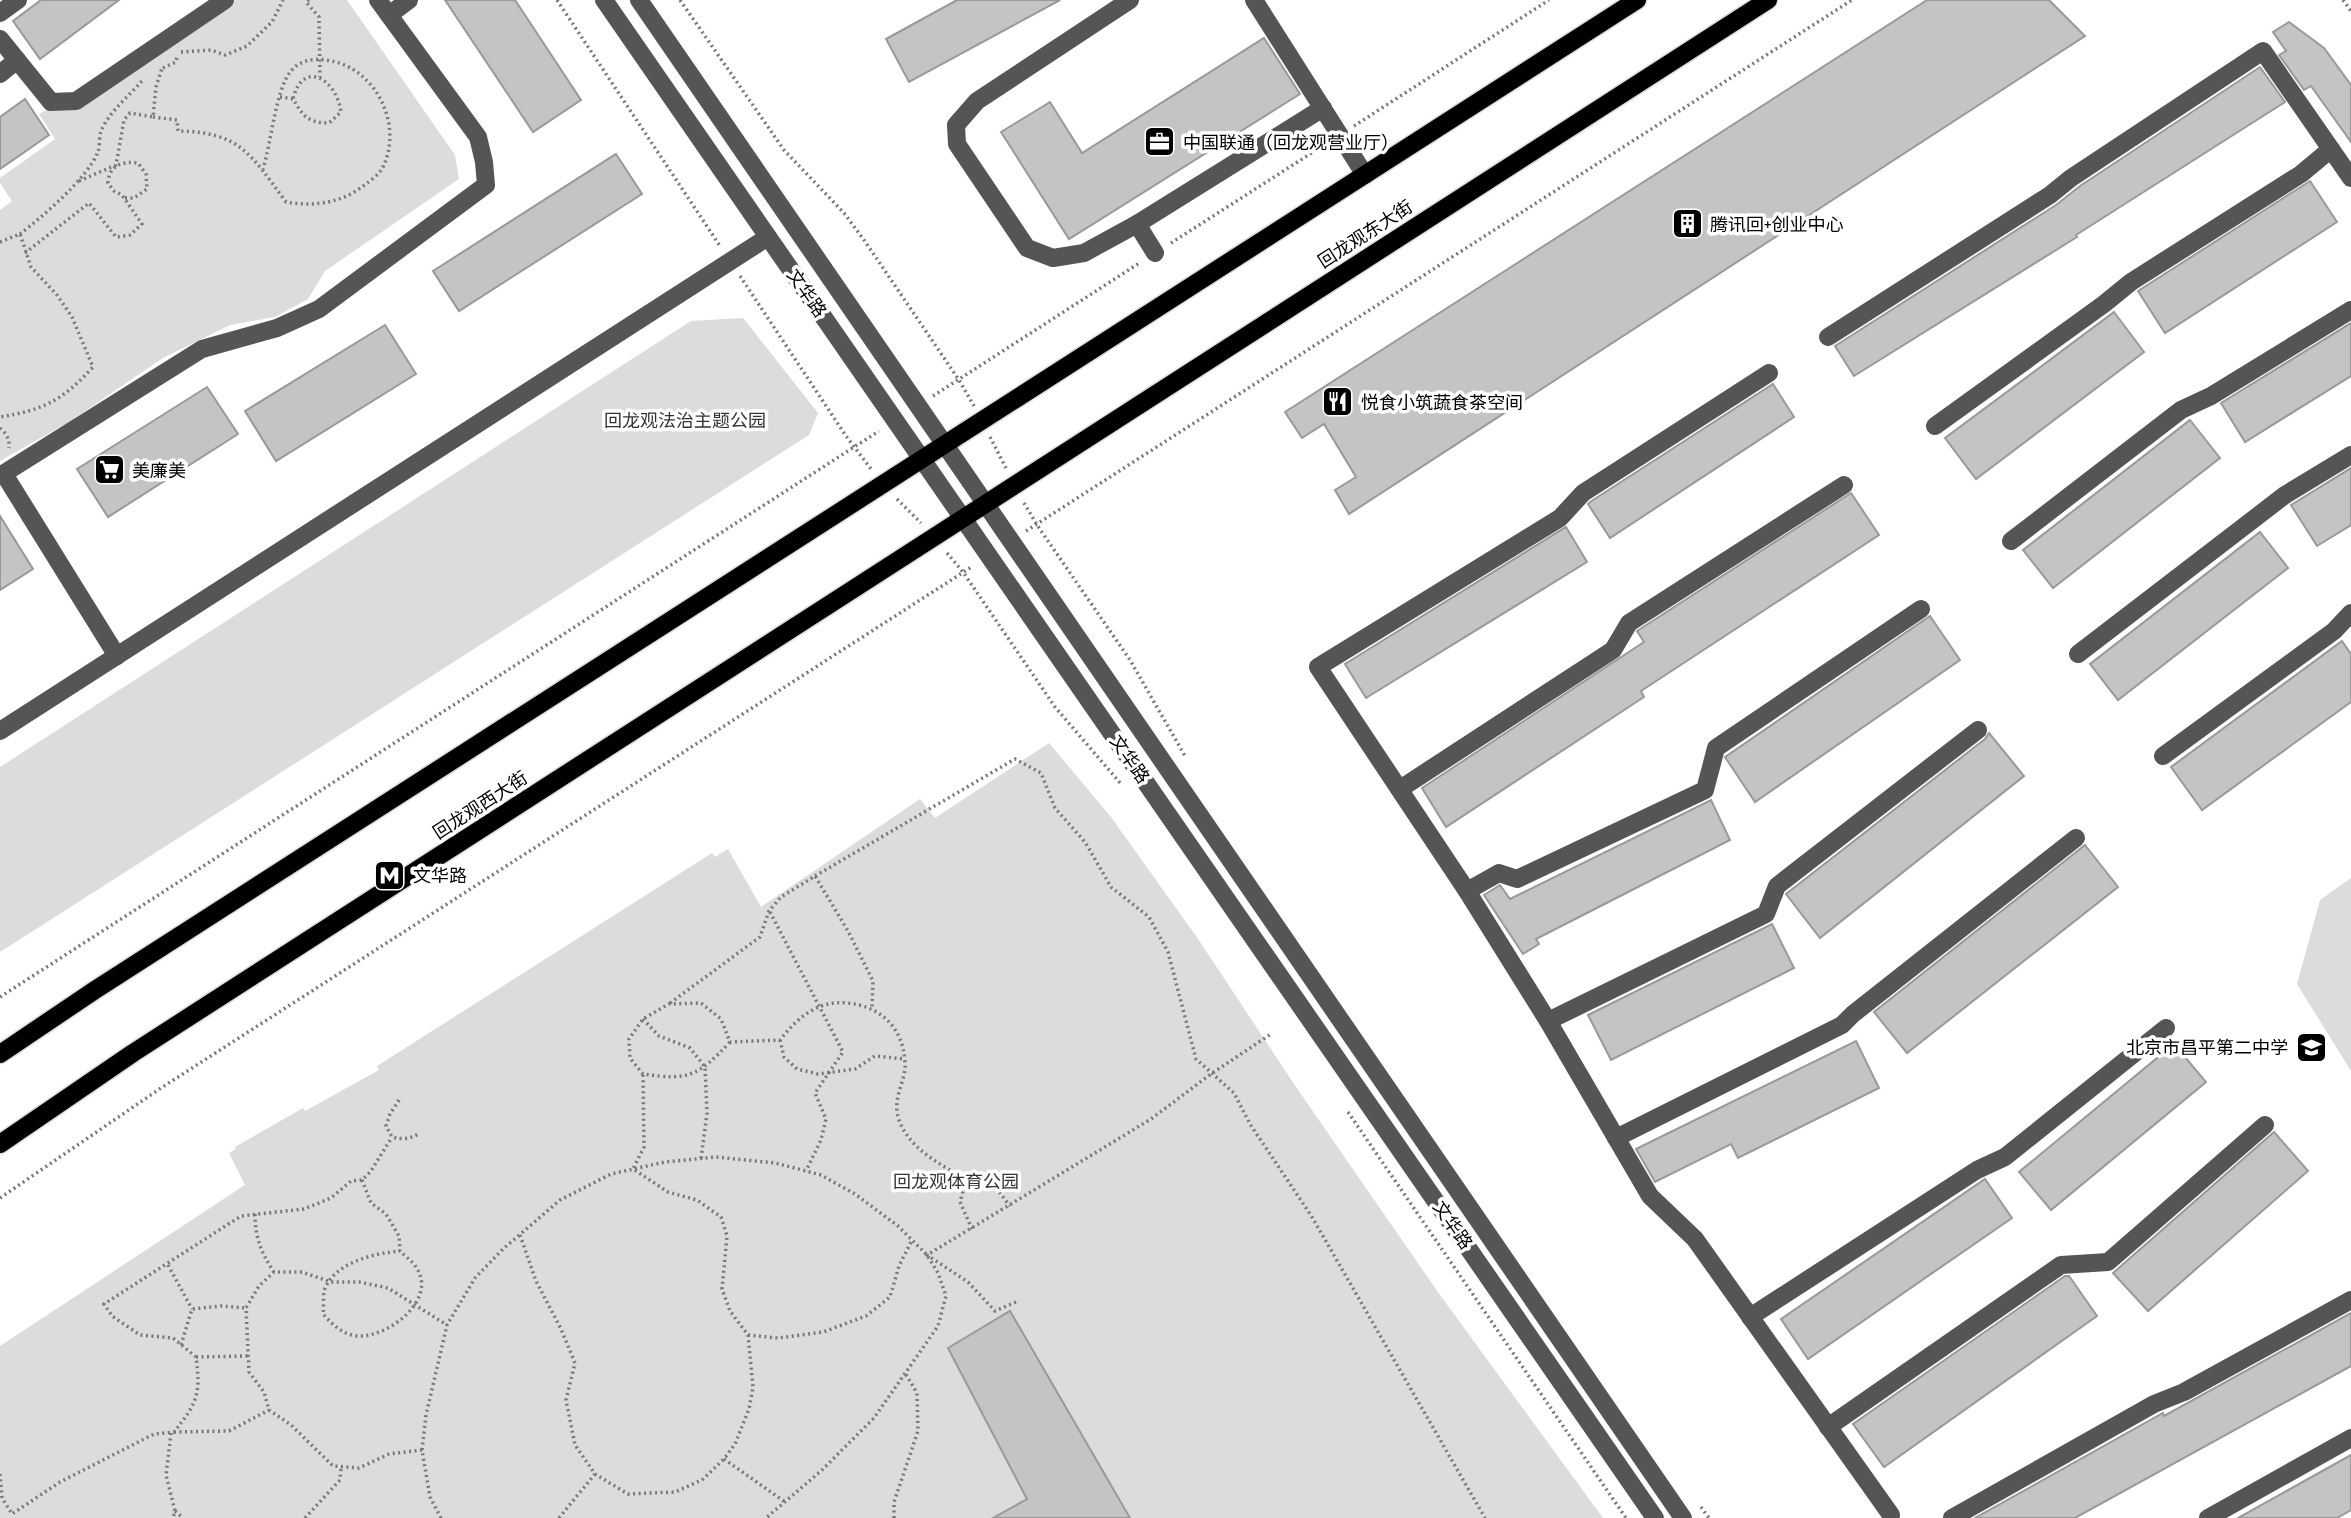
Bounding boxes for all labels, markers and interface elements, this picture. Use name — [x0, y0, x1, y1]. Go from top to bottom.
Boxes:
office icon: 中国联通（回龙观营业厅） — [1143, 125, 1177, 159]
place label: 中国联通（回龙观营业厅） — [1183, 131, 1399, 154]
street label: 回龙观东大街 — [1313, 195, 1417, 273]
building icon: 腾讯回+创业中心 — [1670, 207, 1704, 241]
place label: 腾讯回+创业中心 — [1710, 213, 1843, 236]
street label: 文华路 — [782, 264, 832, 322]
restaurant icon: 悦食小筑蔬食茶空间 — [1321, 385, 1355, 419]
place label: 悦食小筑蔬食茶空间 — [1361, 391, 1523, 414]
park label: 回龙观法治主题公园 — [604, 409, 766, 432]
supermarket icon: 美廉美 — [92, 453, 126, 487]
place label: 美廉美 — [132, 459, 186, 482]
street label: 文华路 — [1105, 730, 1155, 788]
street label: 回龙观西大街 — [428, 766, 532, 844]
metro station icon: 文华路 — [373, 858, 407, 892]
place label: 文华路 — [413, 864, 467, 887]
school or university icon: 北京市昌平第二中学 — [2294, 1030, 2328, 1064]
place label: 北京市昌平第二中学 — [2126, 1036, 2288, 1059]
park label: 回龙观体育公园 — [893, 1170, 1019, 1193]
street label: 文华路 — [1428, 1196, 1478, 1254]

